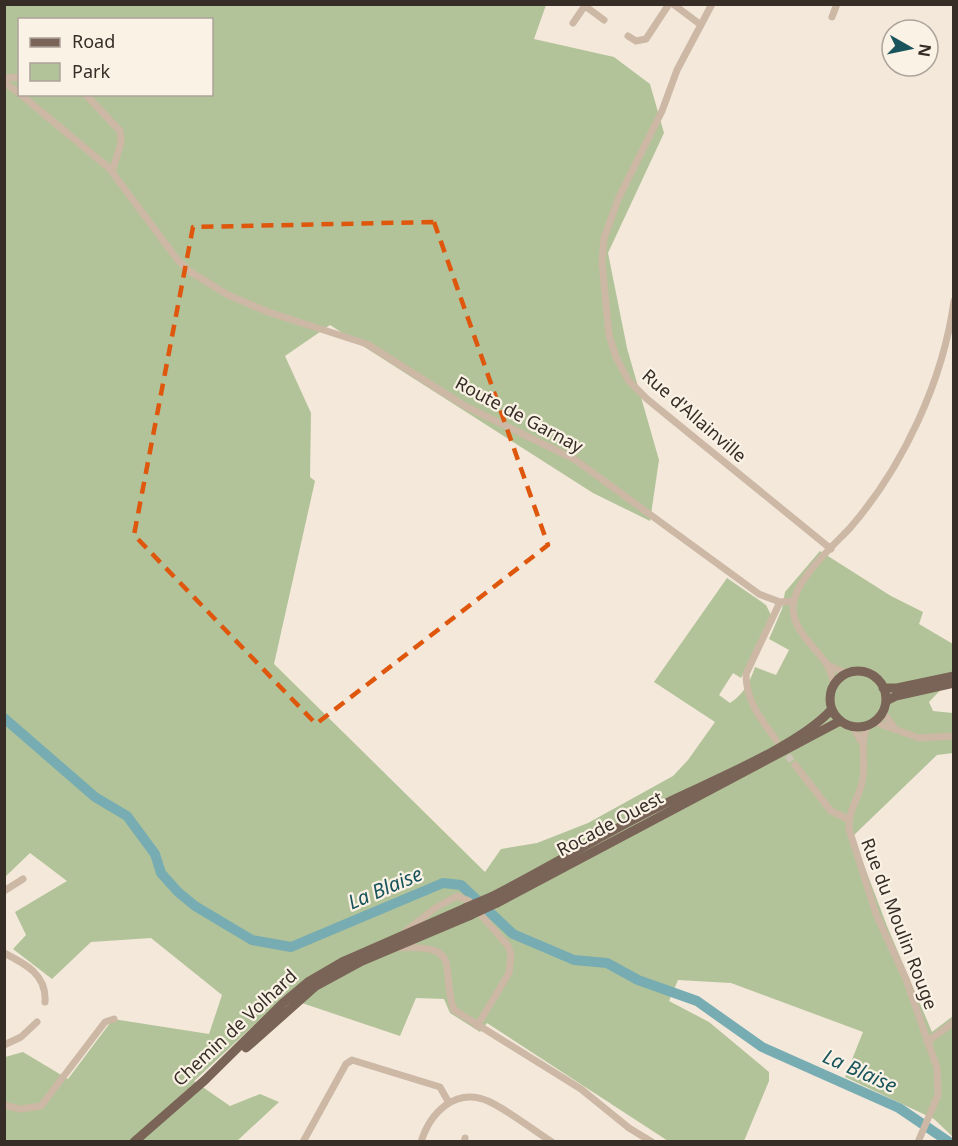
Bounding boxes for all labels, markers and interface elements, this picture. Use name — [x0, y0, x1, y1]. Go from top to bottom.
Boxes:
legend — [18, 18, 213, 96]
north arrow — [880, 18, 940, 78]
text: Road — [72, 29, 115, 53]
text: N — [913, 42, 937, 58]
text: Park — [72, 59, 110, 83]
street label: Rue d'Allainville — [637, 363, 752, 467]
street label: Route de Garnay — [451, 370, 588, 458]
street label: Rocade Ouest — [552, 785, 667, 861]
street label: Rue du Moulin Rouge — [856, 834, 944, 1013]
water label: La Blaise — [343, 860, 426, 915]
street label: Chemin de Volhard — [167, 964, 301, 1091]
water label: La Blaise — [819, 1042, 902, 1099]

